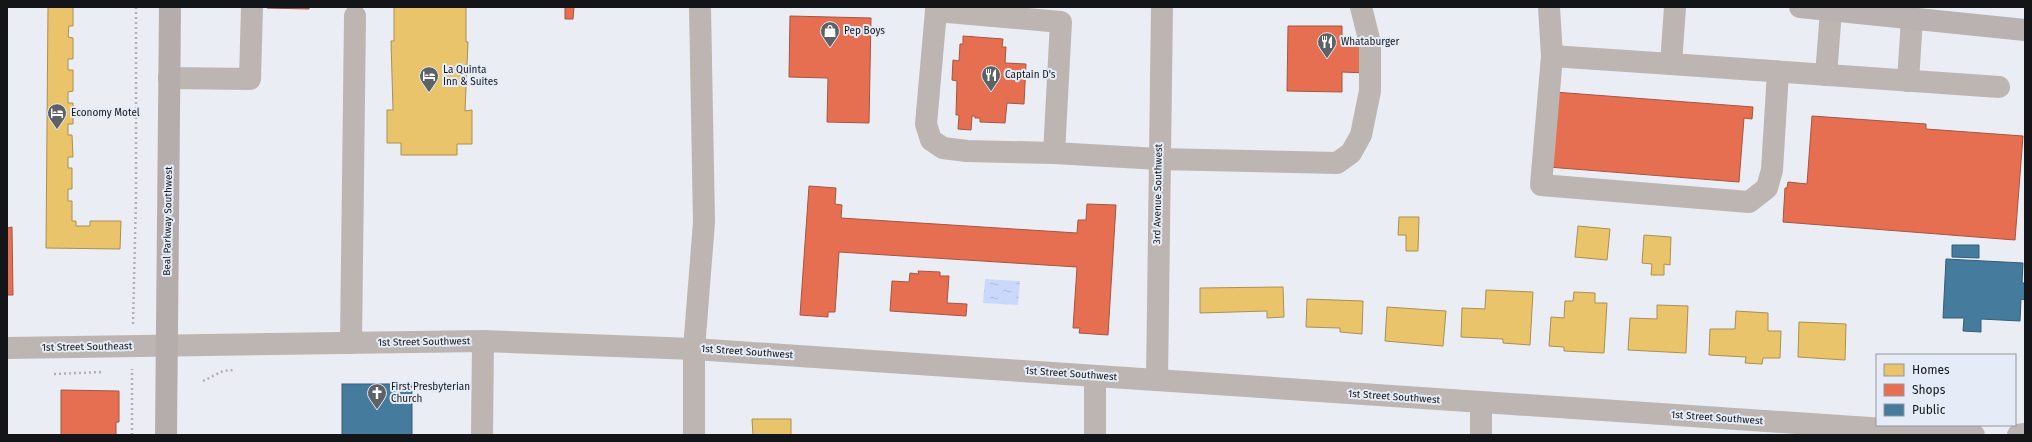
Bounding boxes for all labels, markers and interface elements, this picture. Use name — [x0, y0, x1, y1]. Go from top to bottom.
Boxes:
shop icon: Pep Boys — [819, 20, 841, 48]
place label: Pep Boys — [844, 25, 885, 37]
restaurant icon: Whataburger — [1316, 31, 1338, 59]
place label: Whataburger — [1341, 36, 1400, 48]
place label: La Quinta Inn & Suites — [443, 64, 498, 88]
restaurant icon: Captain D's — [980, 64, 1002, 92]
hotel icon: La Quinta Inn & Suites — [418, 65, 440, 93]
place label: Captain D's — [1005, 69, 1056, 81]
hotel icon: Economy Motel — [46, 102, 68, 130]
place label: Economy Motel — [71, 107, 140, 119]
street label: 3rd Avenue Southwest — [1151, 143, 1165, 244]
street label: Beal Parkway Southwest — [161, 166, 175, 276]
street label: 1st Street Southwest — [378, 335, 471, 349]
street label: 1st Street Southeast — [42, 340, 133, 354]
street label: 1st Street Southwest — [700, 343, 794, 361]
legend — [1876, 354, 2016, 426]
text: Homes — [1912, 363, 1950, 377]
street label: 1st Street Southwest — [1024, 365, 1118, 383]
place label: First Presbyterian Church — [391, 381, 470, 405]
church icon: First Presbyterian Church — [366, 382, 388, 410]
text: Shops — [1912, 383, 1946, 397]
street label: 1st Street Southwest — [1347, 388, 1441, 406]
text: Public — [1912, 403, 1946, 417]
street label: 1st Street Southwest — [1670, 409, 1764, 427]

